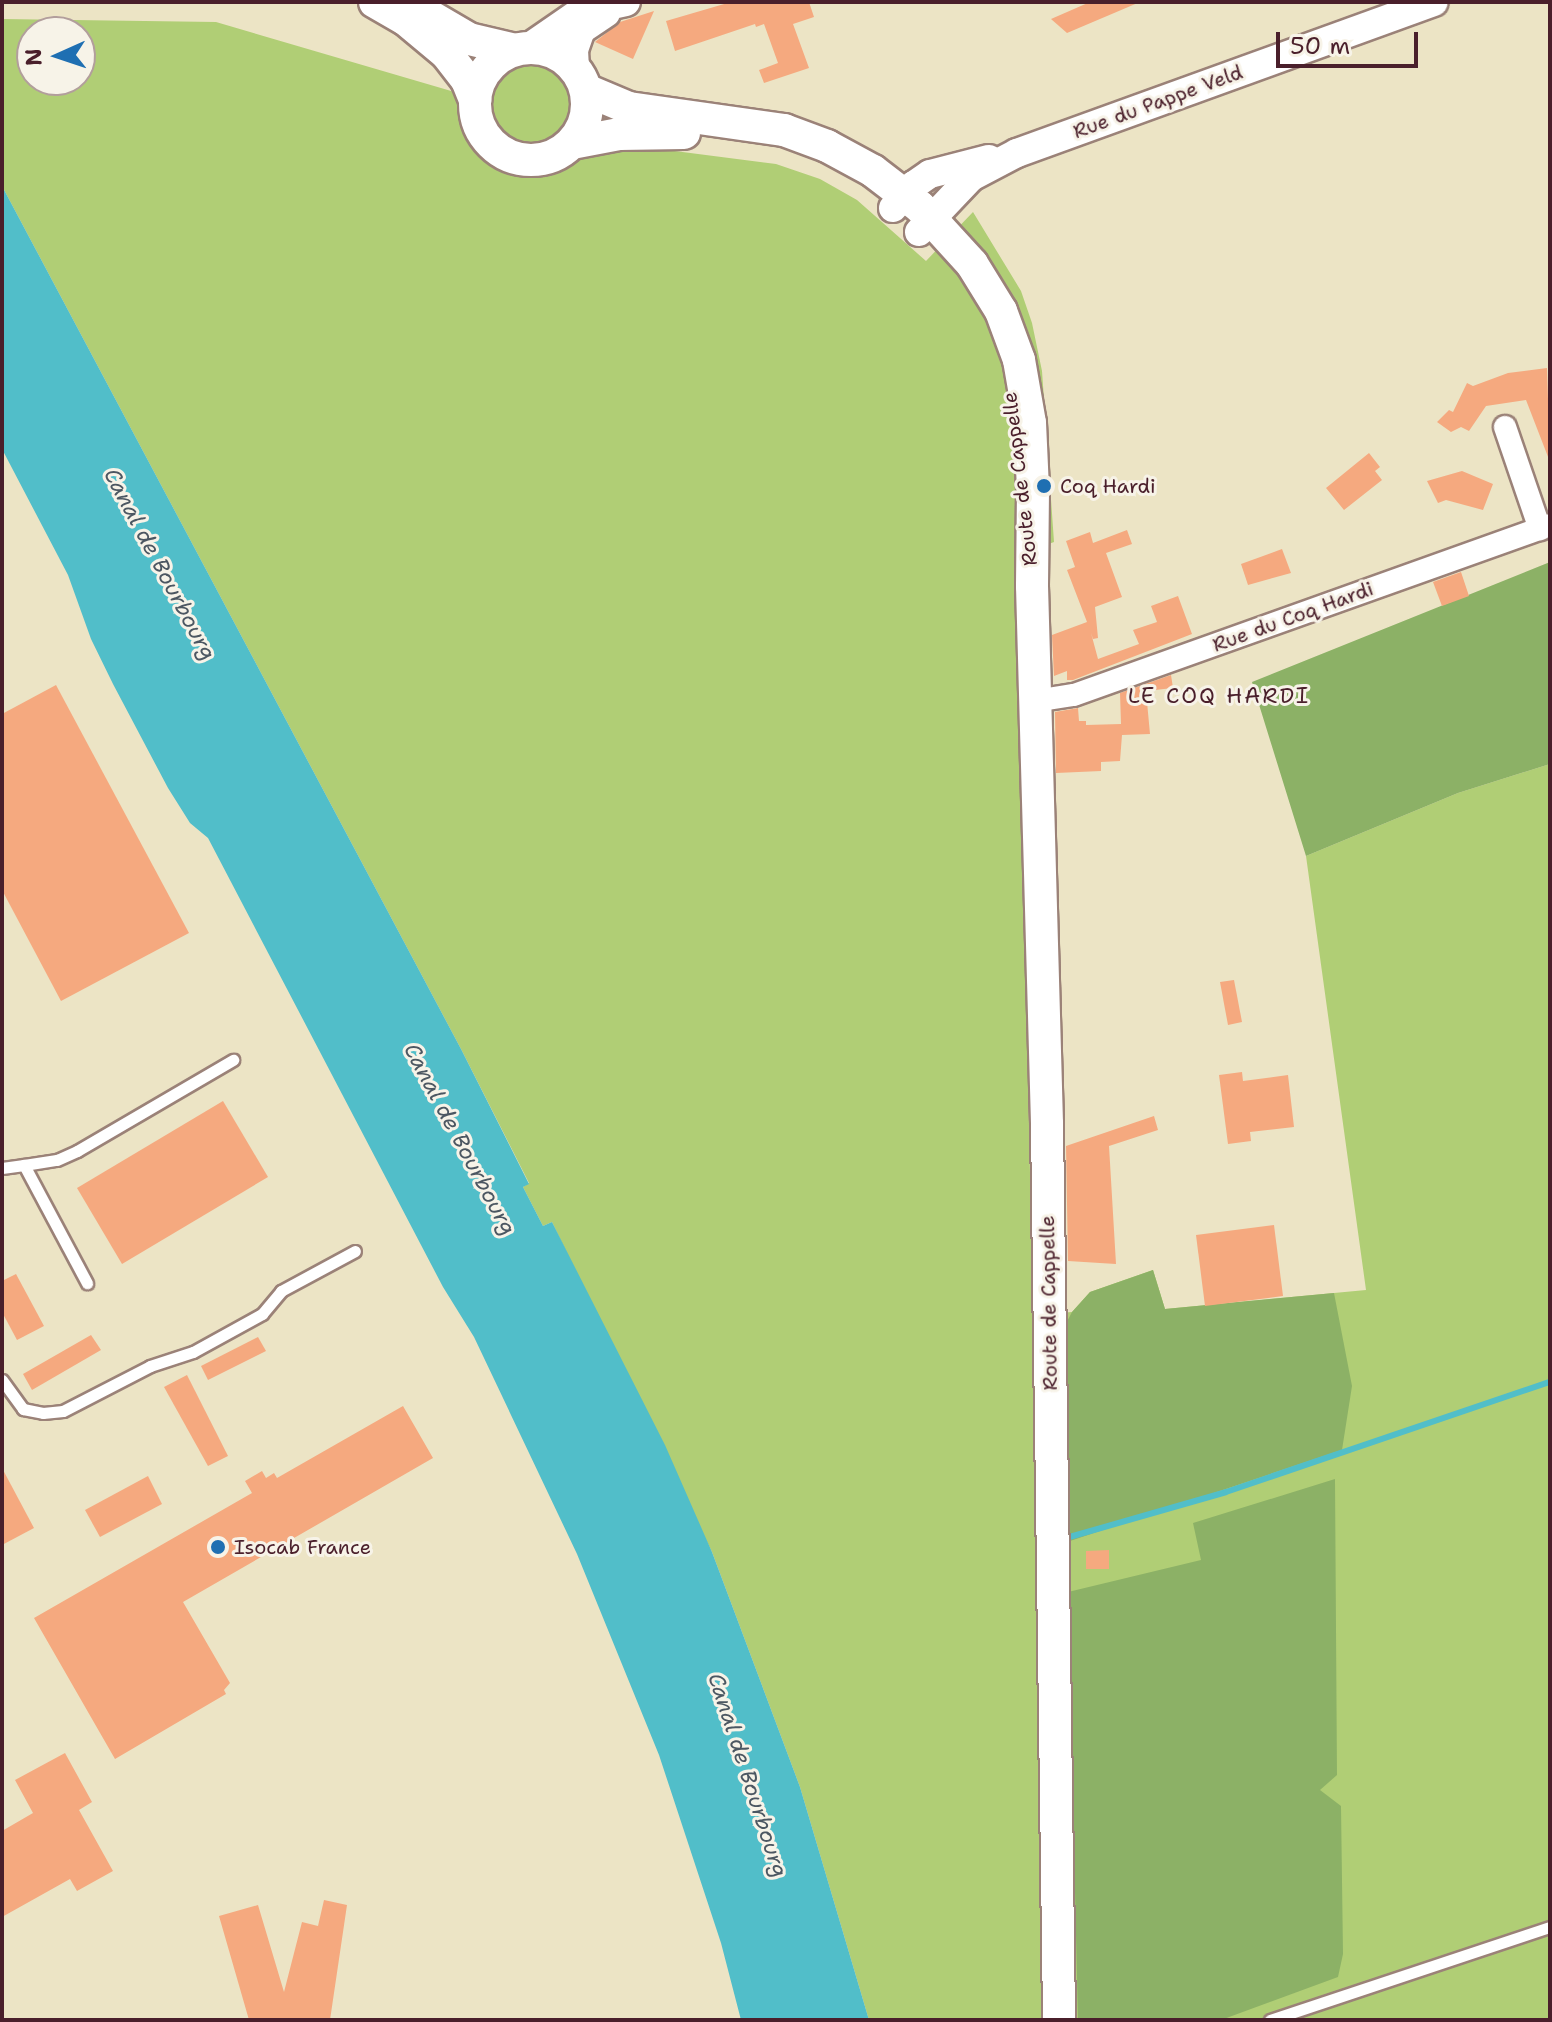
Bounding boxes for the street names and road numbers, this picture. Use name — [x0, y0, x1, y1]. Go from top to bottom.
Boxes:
street label: Rue du Pappe Veld — [1070, 60, 1246, 144]
street label: Route de Cappelle — [997, 391, 1043, 567]
street label: Rue du Coq Hardi — [1209, 577, 1377, 657]
street label: Route de Cappelle — [1035, 1215, 1063, 1391]

